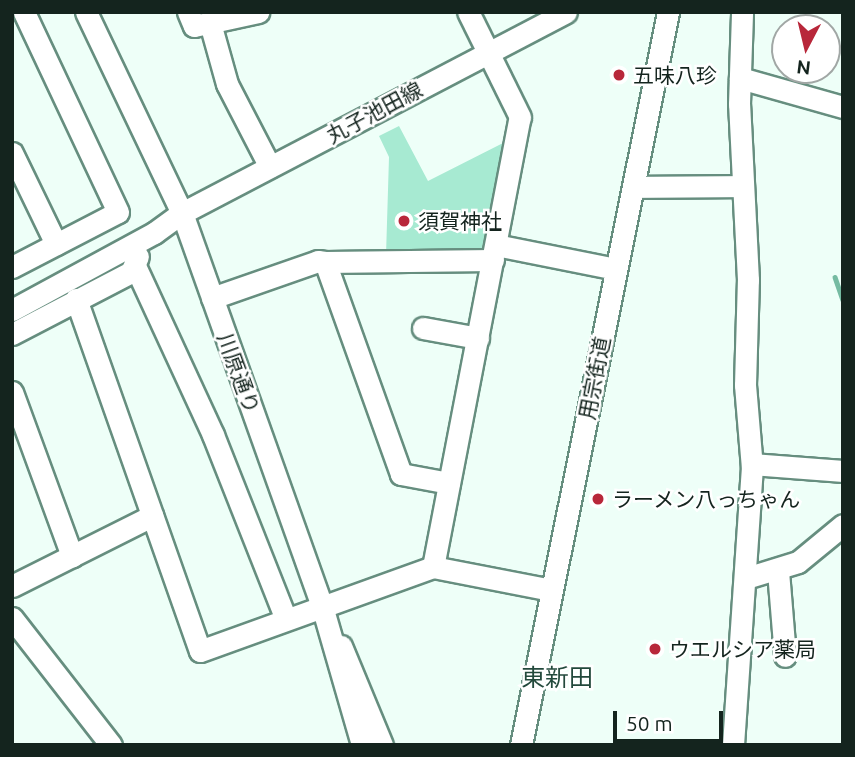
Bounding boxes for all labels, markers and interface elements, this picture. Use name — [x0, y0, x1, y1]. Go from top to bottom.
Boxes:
north arrow — [771, 14, 841, 84]
text: N — [795, 56, 812, 80]
place label: 五味八珍 — [633, 62, 717, 88]
marker: 五味八珍 — [611, 67, 627, 83]
street label: 丸子池田線 — [322, 76, 426, 148]
place label: 須賀神社 — [418, 208, 502, 234]
marker: 須賀神社 — [396, 213, 412, 229]
street label: 川原通り — [213, 329, 265, 417]
street label: 用宗街道 — [574, 334, 614, 422]
place label: ラーメン八っちゃん — [612, 486, 801, 512]
marker: ラーメン八っちゃん — [590, 491, 606, 507]
place label: ウエルシア薬局 — [669, 636, 816, 662]
marker: ウエルシア薬局 — [647, 641, 663, 657]
district label: 東新田 — [521, 664, 593, 692]
scale bar — [617, 698, 727, 742]
text: 50 m — [626, 711, 673, 735]

